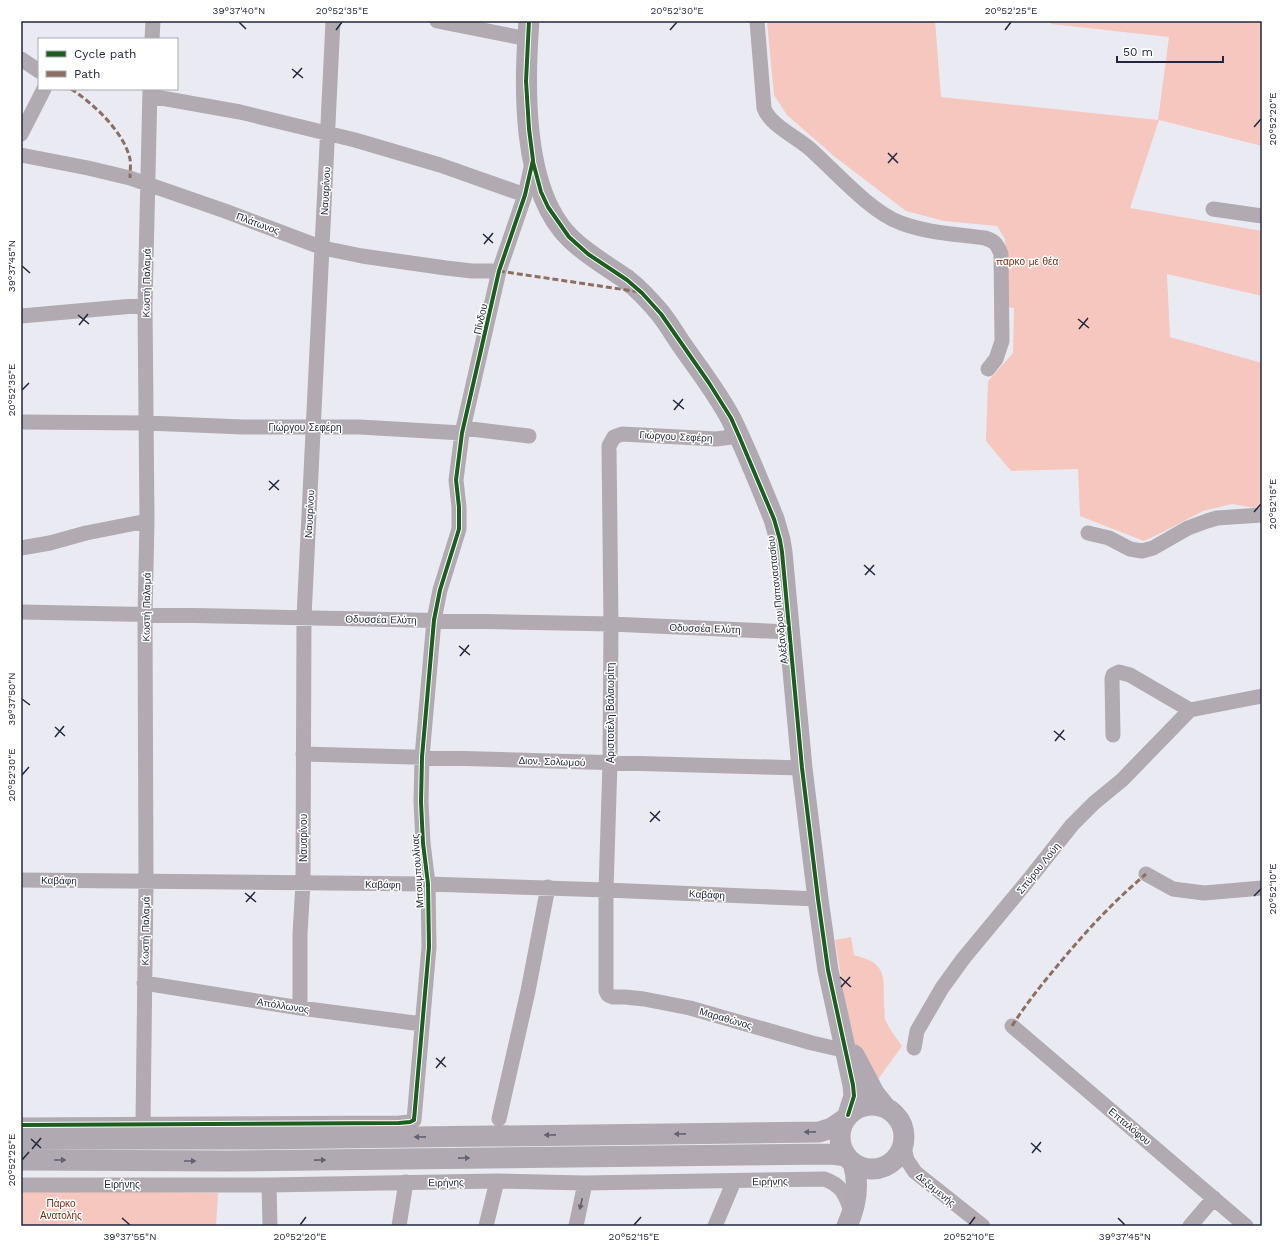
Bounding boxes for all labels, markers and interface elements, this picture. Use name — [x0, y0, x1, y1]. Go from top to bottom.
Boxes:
text: 39°37'40"N — [213, 5, 265, 16]
text: 20°52'35"E — [316, 5, 368, 16]
text: 20°52'30"E — [650, 5, 704, 16]
text: 20°52'25"E — [985, 5, 1037, 16]
legend — [38, 38, 178, 90]
scale bar — [1117, 38, 1223, 64]
text: 50 m — [1123, 45, 1153, 59]
text: Cycle path — [74, 47, 136, 61]
text: Path — [74, 67, 100, 81]
text: 20°52'20"E — [1267, 92, 1278, 146]
street label: Ναυαρίνου — [319, 167, 332, 215]
street label: Πλάτωνος — [235, 211, 281, 236]
text: 39°37'45"N — [6, 240, 17, 292]
street label: Κωστή Παλαμά — [140, 248, 153, 318]
park label: παρκο με θέα — [996, 256, 1058, 267]
street label: Πίνδου — [472, 303, 489, 335]
text: 20°52'35"E — [6, 364, 17, 416]
street label: Γιώργου Σεφέρη — [268, 422, 342, 433]
street label: Γιώργου Σεφέρη — [639, 429, 713, 444]
text: 20°52'15"E — [1267, 479, 1278, 529]
street label: Ναυαρίνου — [303, 490, 316, 538]
street label: Αλέξανδρου Παπαναστασίου — [765, 535, 791, 665]
street label: Κωστή Παλαμά — [140, 572, 153, 642]
street label: Οδυσσέα Ελύτη — [345, 613, 417, 626]
street label: Οδυσσέα Ελύτη — [669, 622, 741, 635]
street label: Αριστοτέλη Βαλαωρίτη — [605, 663, 616, 763]
text: 39°37'50"N — [6, 672, 17, 726]
text: 20°52'30"E — [6, 748, 17, 802]
street label: Διον. Σολωμού — [518, 755, 586, 768]
street label: Ναυαρίνου — [298, 814, 309, 862]
street label: Μπουμπουλίνας — [409, 833, 426, 908]
street label: Σπύρου Λούη — [1014, 841, 1062, 896]
text: 20°52'10"E — [1267, 863, 1278, 915]
street label: Καβάφη — [41, 875, 77, 886]
street label: Καβάφη — [365, 879, 401, 890]
street label: Καβάφη — [689, 888, 725, 901]
street label: Κωστή Παλαμά — [139, 896, 152, 966]
street label: Απόλλωνος — [256, 996, 310, 1015]
street label: Μαραθώνος — [698, 1006, 754, 1031]
street label: Επταλόφου — [1106, 1106, 1153, 1147]
one-way arrow — [803, 1129, 816, 1135]
one-way arrow — [674, 1130, 686, 1137]
one-way arrow — [543, 1132, 556, 1138]
text: 20°52'25"E — [6, 1134, 17, 1186]
one-way arrow — [413, 1134, 426, 1140]
one-way arrow — [458, 1155, 471, 1161]
one-way arrow — [54, 1157, 67, 1163]
one-way arrow — [314, 1157, 327, 1163]
one-way arrow — [184, 1158, 197, 1164]
street label: Δεξαμενής — [913, 1170, 958, 1209]
street label: Ειρήνης — [752, 1176, 788, 1187]
street label: Ειρήνης — [428, 1177, 464, 1188]
street label: Ειρήνης — [104, 1179, 140, 1190]
park label: Πάρκο Ανατολής — [40, 1198, 82, 1221]
one-way arrow — [578, 1198, 584, 1210]
text: 39°37'55"N — [104, 1231, 157, 1242]
text: 20°52'20"E — [273, 1231, 327, 1242]
text: 20°52'15"E — [609, 1231, 659, 1242]
text: 20°52'10"E — [943, 1231, 995, 1242]
text: 39°37'45"N — [1099, 1231, 1151, 1242]

